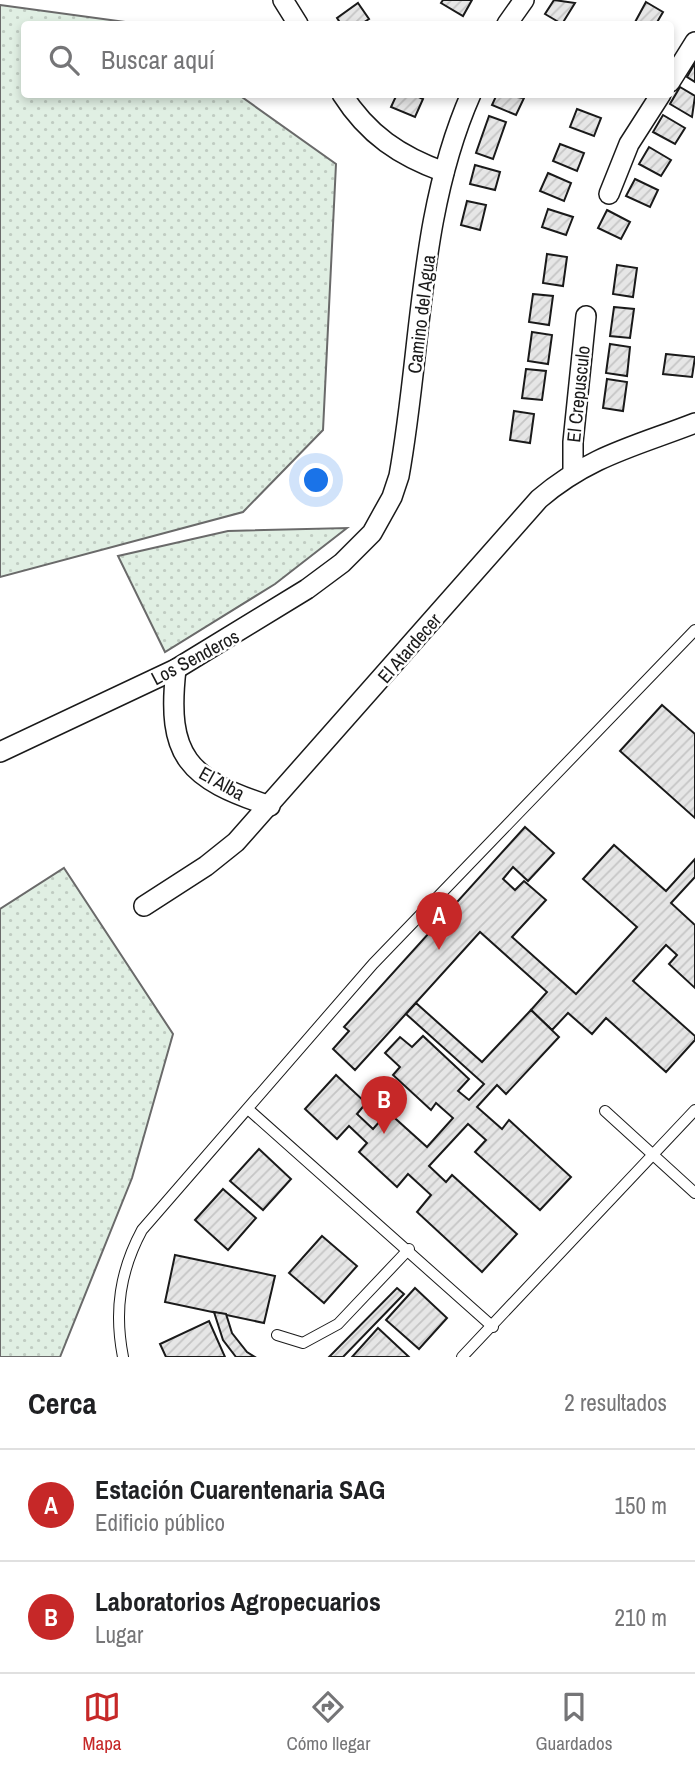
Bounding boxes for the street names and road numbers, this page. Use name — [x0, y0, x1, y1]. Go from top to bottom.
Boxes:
street label: Camino del Agua — [401, 253, 441, 375]
street label: El Crepusculo — [560, 344, 596, 444]
street label: El Atardecer — [371, 607, 447, 689]
street label: Los Senderos — [146, 623, 244, 691]
street label: El Alba — [194, 760, 250, 806]

